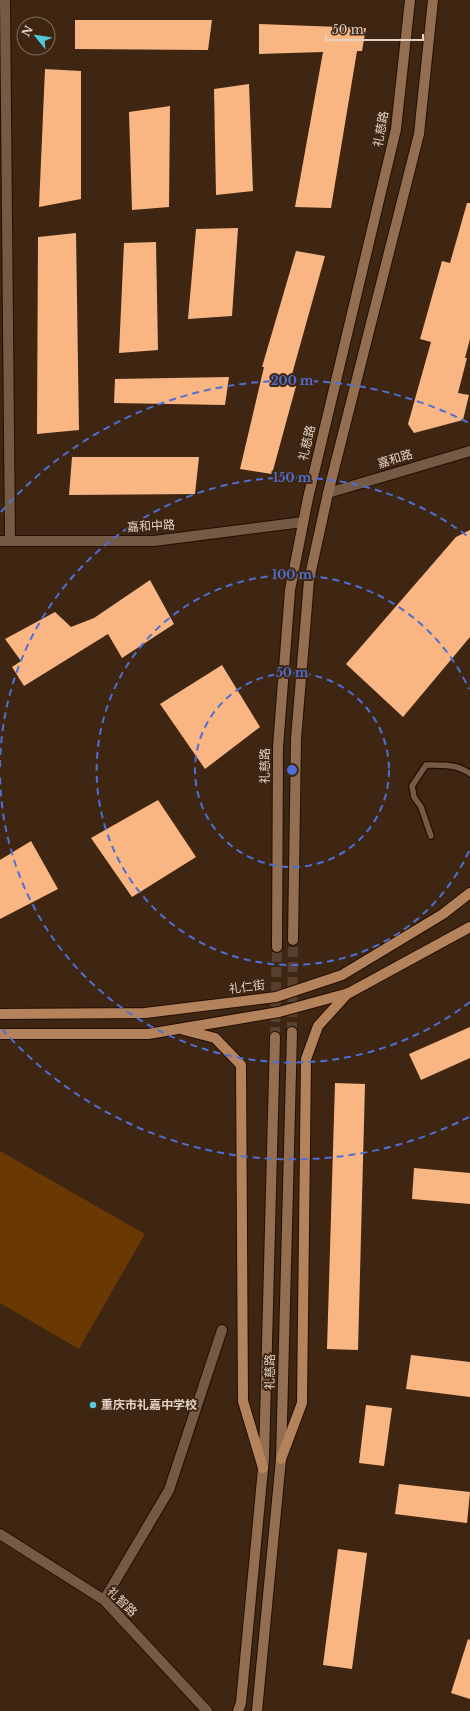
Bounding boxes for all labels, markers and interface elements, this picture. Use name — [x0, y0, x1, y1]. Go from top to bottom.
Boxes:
north arrow — [16, 16, 56, 56]
scale bar — [326, 16, 423, 42]
text: N — [19, 22, 36, 39]
text: 50 m — [332, 22, 364, 37]
street label: 礼慈路 — [370, 110, 391, 148]
text: 200 m — [271, 373, 314, 388]
street label: 礼慈路 — [295, 424, 318, 462]
street label: 嘉和路 — [375, 446, 414, 471]
text: 150 m — [273, 470, 312, 485]
street label: 嘉和中路 — [127, 517, 175, 534]
text: 100 m — [272, 567, 313, 582]
text: 50 m — [276, 665, 309, 680]
street label: 礼慈路 — [257, 748, 272, 784]
centre of rings — [285, 763, 299, 777]
street label: 礼仁街 — [228, 977, 266, 996]
street label: 礼慈路 — [262, 1354, 277, 1390]
place label: 重庆市礼嘉中学校 — [101, 1397, 197, 1412]
marker: 重庆市礼嘉中学校 — [88, 1400, 98, 1410]
street label: 礼智路 — [104, 1584, 141, 1620]

